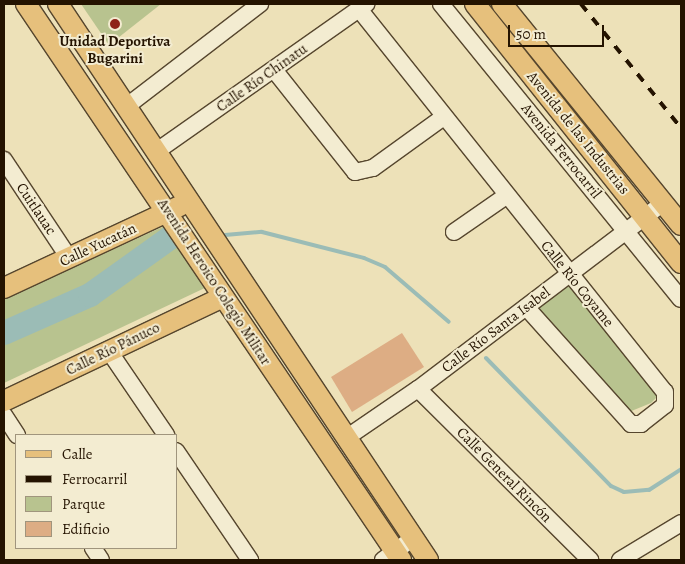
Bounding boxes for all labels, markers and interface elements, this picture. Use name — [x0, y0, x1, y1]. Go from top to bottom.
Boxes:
scale bar — [510, 15, 606, 47]
marker: Unidad Deportiva Bugarini — [109, 18, 121, 30]
text: 50 m — [516, 24, 546, 44]
place label: Unidad Deportiva Bugarini — [59, 32, 171, 67]
street label: Calle Río Chinatu — [213, 40, 311, 116]
street label: Avenida de las Industrias — [523, 68, 633, 198]
street label: Avenida Ferrocarril — [517, 100, 605, 202]
street label: Cuitlauac — [12, 180, 60, 238]
street label: Avenida Heroico Colegio Militar — [153, 195, 275, 369]
street label: Calle Yucatán — [57, 219, 139, 271]
street label: Calle Río Coyame — [537, 237, 617, 331]
street label: Calle Río Santa Isabel — [438, 283, 554, 377]
street label: Calle Río Pánuco — [63, 319, 163, 379]
street label: Calle General Rincón — [453, 424, 555, 526]
legend — [15, 434, 178, 549]
text: Calle — [62, 444, 92, 464]
text: Ferrocarril — [62, 469, 127, 489]
text: Parque — [62, 494, 105, 514]
text: Edificio — [62, 519, 110, 539]

